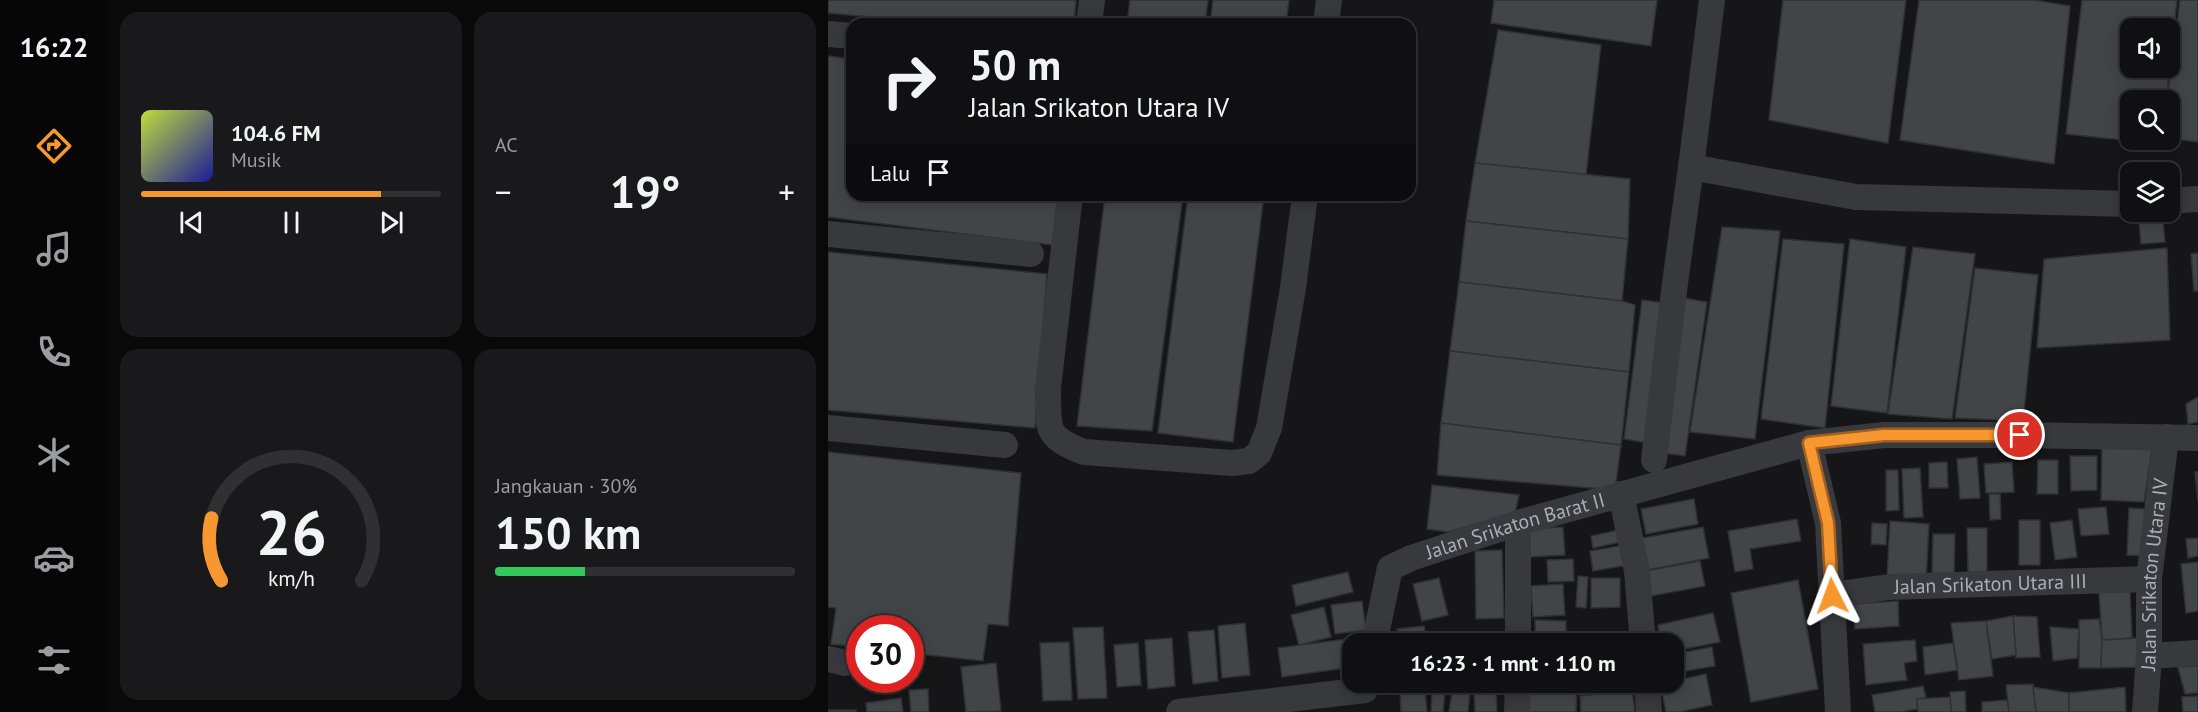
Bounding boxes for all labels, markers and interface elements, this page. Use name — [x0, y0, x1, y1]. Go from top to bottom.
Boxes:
map controls — [2120, 18, 2180, 222]
button: sound — [2120, 18, 2180, 78]
text: 16:22 — [20, 30, 88, 64]
text: 50 m — [969, 37, 1061, 92]
icon: right — [870, 42, 948, 120]
text: Jalan Srikaton Utara IV — [969, 90, 1229, 124]
button: search — [2120, 90, 2180, 150]
text: 104.6 FM — [231, 119, 321, 147]
icon: directions — [33, 125, 75, 167]
text: AC — [495, 132, 518, 158]
text: Musik — [231, 147, 281, 173]
icon: arrive — [922, 156, 955, 189]
text: Lalu — [870, 159, 910, 187]
text: 19° — [610, 162, 680, 220]
button: layers — [2120, 162, 2180, 222]
text: − — [495, 170, 512, 213]
text: + — [778, 170, 795, 213]
icon: previous — [175, 206, 208, 239]
icon: pause — [275, 206, 308, 239]
icon: next — [375, 206, 408, 239]
icon: music — [33, 228, 75, 270]
icon: phone — [33, 331, 75, 373]
pin — [1994, 409, 2045, 460]
icon: arrive — [2003, 418, 2036, 451]
icon: climate — [33, 434, 75, 476]
text: Jangkauan · 30% — [495, 473, 637, 499]
street label: Jalan Srikaton Utara IV — [2135, 476, 2174, 672]
street label: Jalan Srikaton Barat II — [1421, 487, 1608, 566]
text: 26 — [256, 491, 326, 572]
text: 150 km — [495, 503, 641, 561]
icon: car — [33, 537, 75, 579]
position arrow — [1800, 564, 1864, 628]
text: km/h — [267, 565, 314, 593]
street label: Jalan Srikaton Utara III — [1893, 568, 2087, 600]
speed limit sign: 30 — [846, 615, 924, 693]
icon: filters — [33, 639, 75, 681]
text: 16:23 · 1 mnt · 110 m — [1410, 649, 1616, 677]

